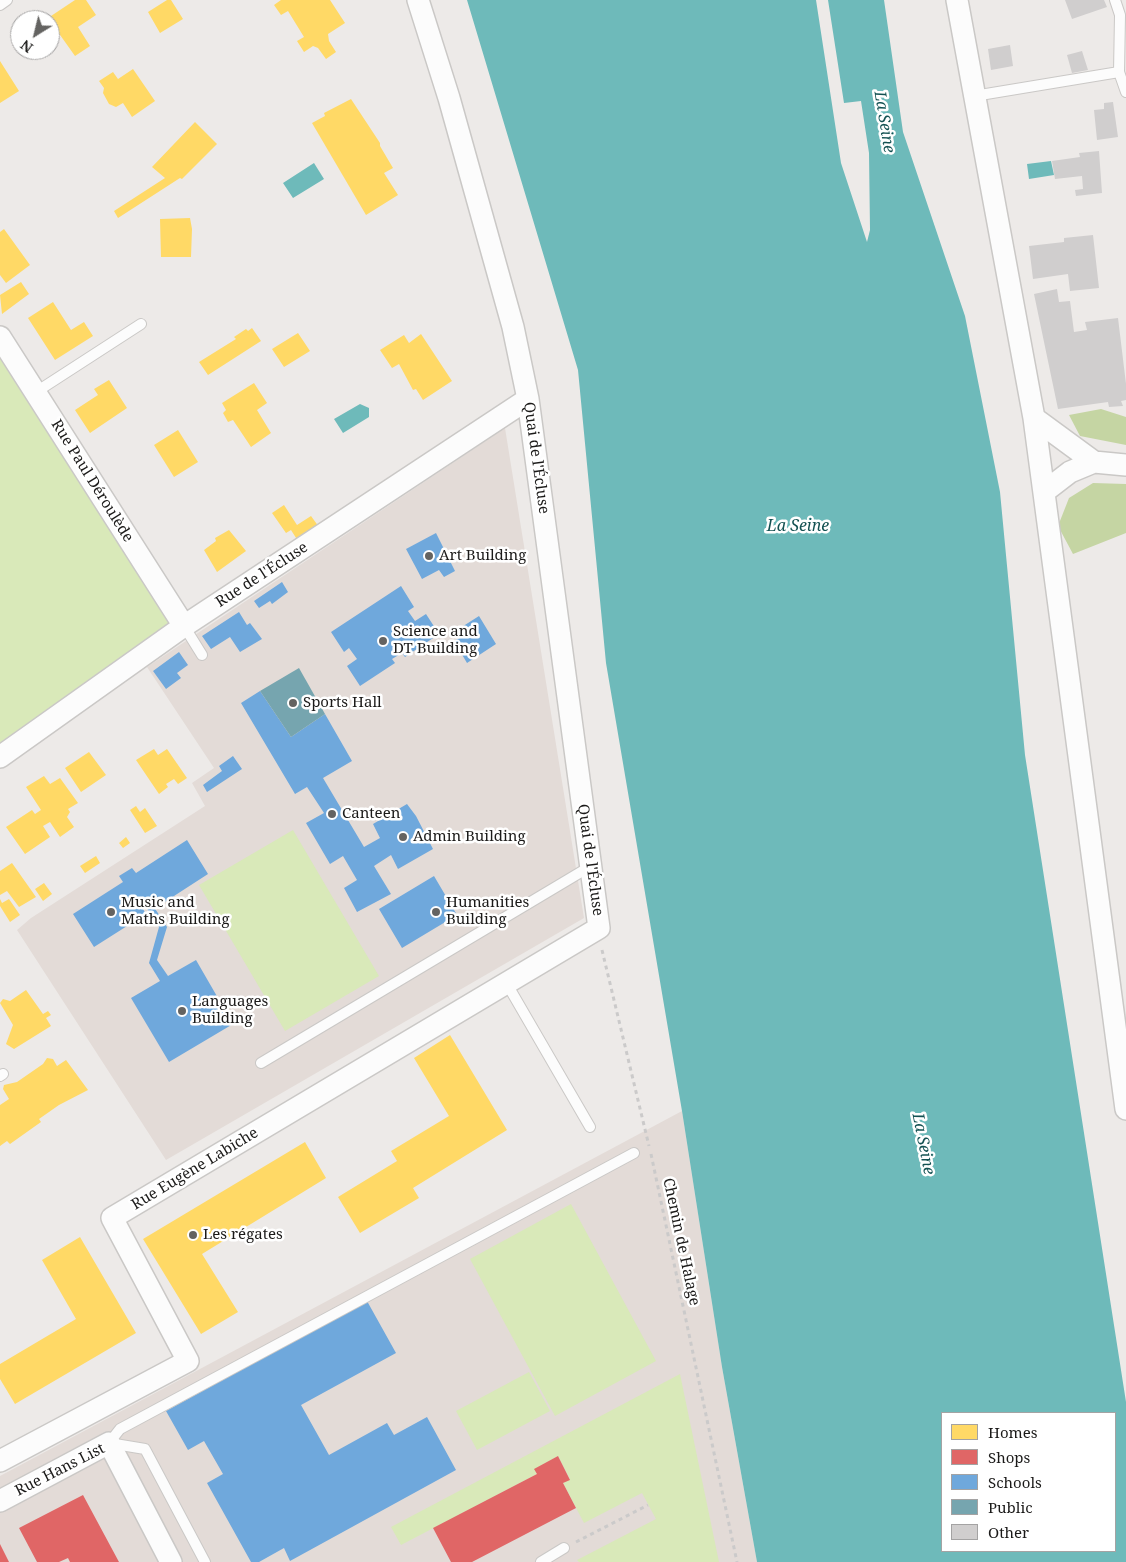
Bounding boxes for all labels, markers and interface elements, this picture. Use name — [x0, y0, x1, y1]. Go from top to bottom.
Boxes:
north arrow — [10, 10, 60, 60]
text: N — [16, 36, 37, 58]
water label: La Seine — [870, 90, 898, 154]
street label: Quai de l'Écluse — [519, 401, 553, 515]
street label: Rue Paul Déroulède — [47, 416, 137, 546]
water label: La Seine — [767, 516, 829, 536]
street label: Rue de l'Écluse — [213, 539, 311, 611]
place label: Art Building — [439, 547, 526, 565]
marker: Art Building — [423, 550, 435, 562]
place label: Science and DT Building — [393, 623, 478, 658]
marker: Science and DT Building — [377, 635, 389, 647]
place label: Sports Hall — [303, 694, 382, 712]
marker: Sports Hall — [287, 697, 299, 709]
street label: Quai de l'Écluse — [573, 803, 607, 917]
place label: Canteen — [342, 805, 400, 823]
marker: Canteen — [326, 808, 338, 820]
place label: Admin Building — [413, 828, 526, 846]
marker: Admin Building — [397, 831, 409, 843]
place label: Music and Maths Building — [121, 894, 230, 929]
place label: Humanities Building — [446, 894, 529, 929]
marker: Music and Maths Building — [105, 906, 117, 918]
marker: Humanities Building — [430, 906, 442, 918]
place label: Languages Building — [192, 993, 268, 1028]
marker: Languages Building — [176, 1005, 188, 1017]
water label: La Seine — [908, 1112, 938, 1176]
street label: Rue Eugène Labiche — [128, 1124, 262, 1214]
street label: Chemin de Halage — [659, 1177, 703, 1307]
place label: Les régates — [203, 1226, 283, 1244]
marker: Les régates — [187, 1229, 199, 1241]
legend — [941, 1412, 1116, 1552]
text: Homes — [988, 1422, 1038, 1442]
street label: Rue Hans List — [12, 1440, 108, 1500]
text: Shops — [988, 1447, 1030, 1467]
text: Schools — [988, 1472, 1042, 1492]
text: Public — [988, 1497, 1033, 1517]
text: Other — [988, 1522, 1029, 1542]

